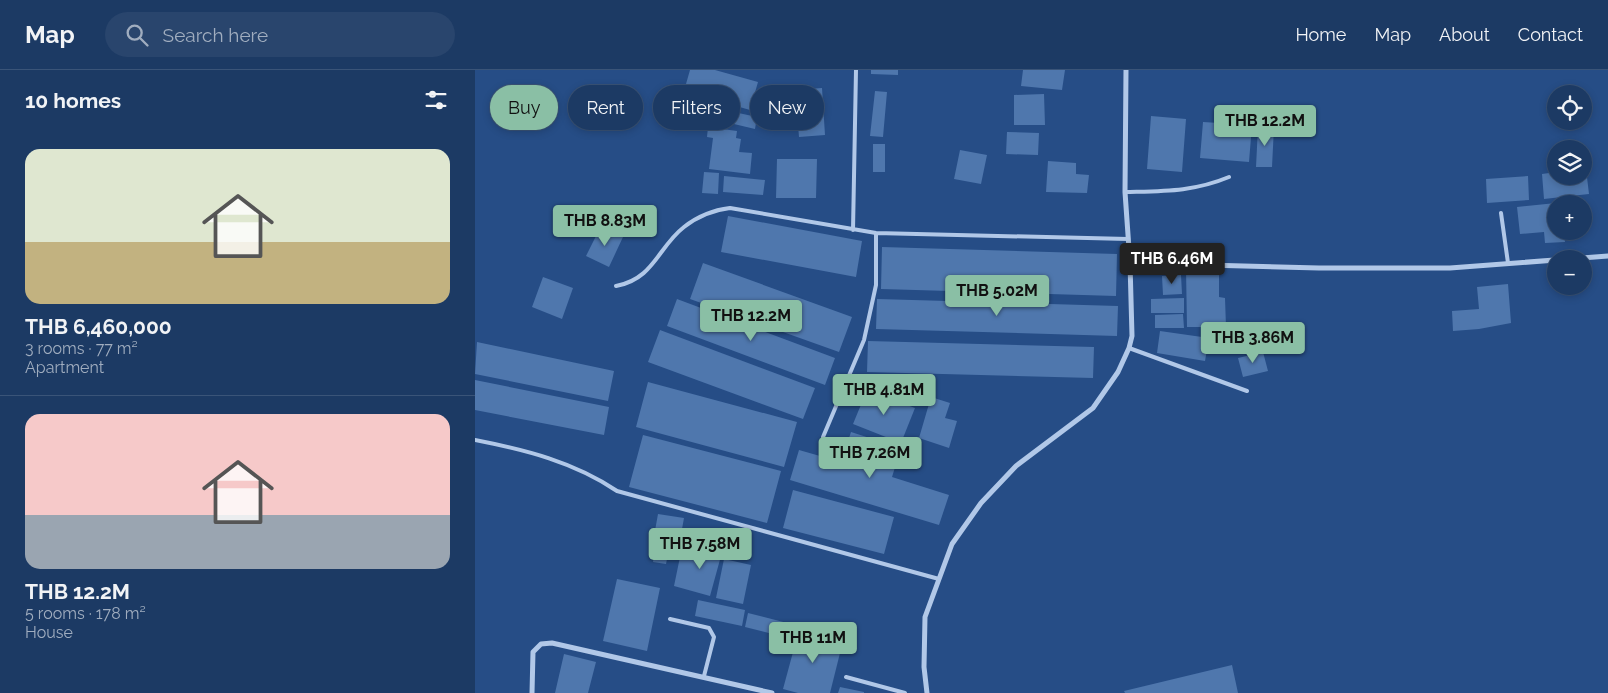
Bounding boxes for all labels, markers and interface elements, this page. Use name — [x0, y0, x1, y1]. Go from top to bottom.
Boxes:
search box — [105, 12, 455, 57]
text: Map — [25, 20, 75, 49]
icon: search — [123, 21, 151, 49]
text: Search here — [163, 24, 268, 46]
text: Home — [1295, 24, 1346, 45]
text: Map — [1374, 24, 1411, 45]
text: About — [1439, 24, 1490, 45]
text: Contact — [1518, 24, 1583, 45]
chip: Buy — [490, 85, 558, 130]
chip: Rent — [568, 85, 643, 130]
chip: Filters — [653, 85, 740, 130]
chip: New — [750, 85, 824, 130]
map controls — [1547, 85, 1592, 295]
button: locate — [1547, 85, 1592, 130]
icon: filters — [422, 86, 450, 114]
text: 10 homes — [25, 88, 121, 113]
pin: THB 12.2M — [1208, 104, 1322, 147]
text: THB 12.2M — [1225, 111, 1305, 130]
button: layers — [1547, 140, 1592, 185]
icon: home — [193, 181, 283, 271]
button: + — [1547, 195, 1592, 240]
pin: THB 8.83M — [548, 204, 662, 247]
text: THB 8.83M — [564, 211, 646, 230]
pin: THB 6.46M — [1115, 242, 1229, 285]
text: THB 6.46M — [1131, 249, 1213, 268]
button: − — [1547, 250, 1592, 295]
pin: THB 5.02M — [940, 274, 1054, 317]
text: THB 5.02M — [956, 281, 1038, 300]
pin: THB 12.2M — [694, 300, 808, 342]
text: THB 12.2M — [711, 306, 791, 325]
text: THB 6,460,000 — [25, 314, 172, 339]
pin: THB 3.86M — [1196, 322, 1310, 364]
text: THB 3.86M — [1212, 328, 1294, 347]
text: 3 rooms · 77 m² — [25, 339, 138, 358]
text: Apartment — [25, 358, 104, 377]
pin: THB 4.81M — [827, 374, 941, 416]
text: THB 4.81M — [844, 380, 924, 399]
pin: THB 7.26M — [813, 436, 927, 479]
text: THB 7.26M — [830, 443, 910, 462]
icon: home — [193, 447, 283, 537]
pin: THB 7.58M — [643, 528, 757, 570]
text: THB 7.58M — [660, 534, 740, 553]
text: THB 12.2M — [25, 579, 130, 604]
text: 5 rooms · 178 m² — [25, 604, 146, 623]
pin: THB 11M — [767, 622, 859, 664]
text: House — [25, 623, 73, 642]
text: THB 11M — [780, 628, 846, 647]

